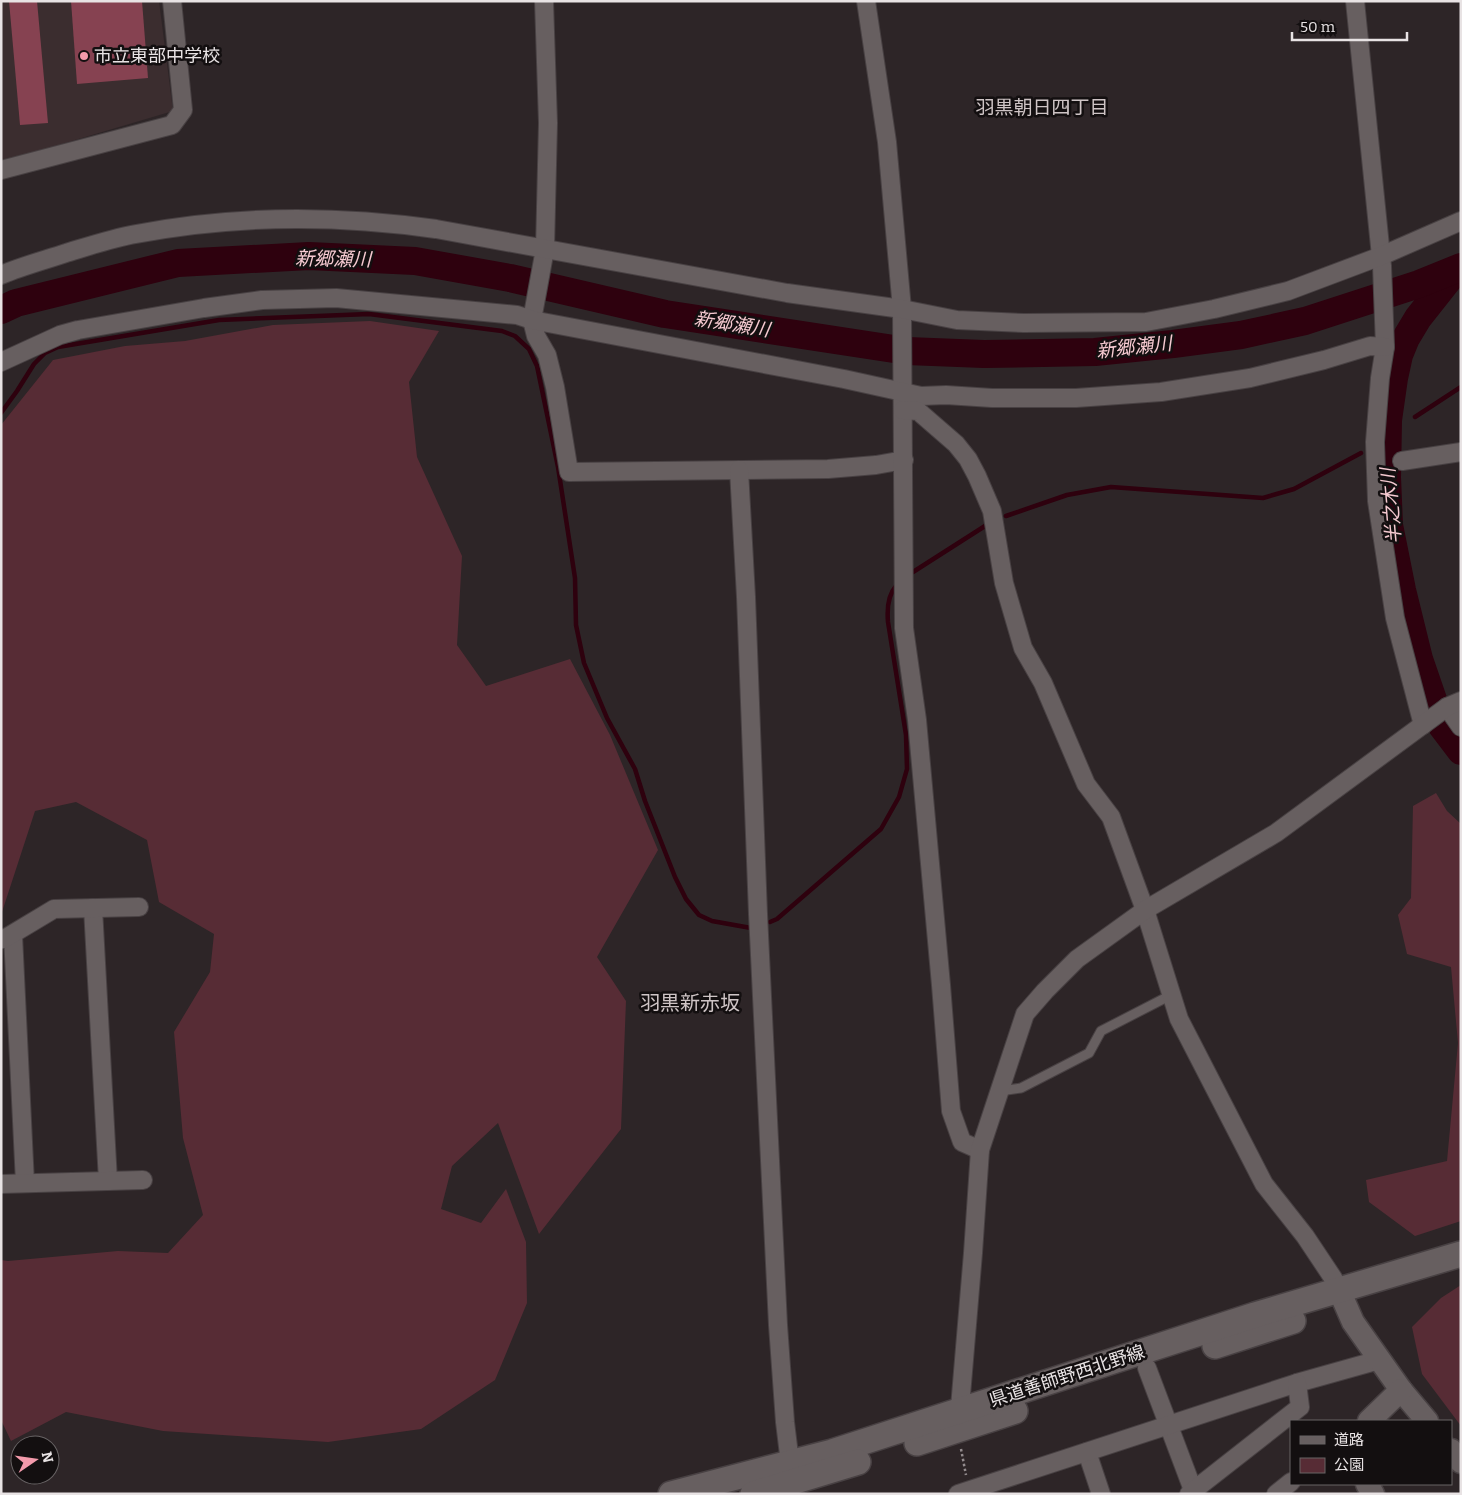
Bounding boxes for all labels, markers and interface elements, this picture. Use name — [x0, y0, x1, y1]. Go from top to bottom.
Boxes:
scale bar — [1292, 10, 1407, 42]
text: 50 m — [1300, 18, 1336, 36]
place label: 市立東部中学校 — [94, 45, 220, 67]
marker: 市立東部中学校 — [78, 50, 90, 62]
district label: 羽黒朝日四丁目 — [975, 96, 1109, 119]
water label: 新郷瀬川 — [295, 247, 373, 271]
water label: 新郷瀬川 — [693, 307, 773, 342]
water label: 新郷瀬川 — [1095, 331, 1175, 362]
water label: 半之木川 — [1376, 465, 1406, 545]
district label: 羽黒新赤坂 — [640, 991, 740, 1015]
street label: 県道善師野西北野線 — [987, 1341, 1147, 1411]
legend — [1290, 1420, 1452, 1485]
text: 道路 — [1334, 1431, 1364, 1449]
north arrow — [10, 1435, 60, 1485]
text: N — [38, 1450, 57, 1465]
text: 公園 — [1334, 1456, 1364, 1474]

